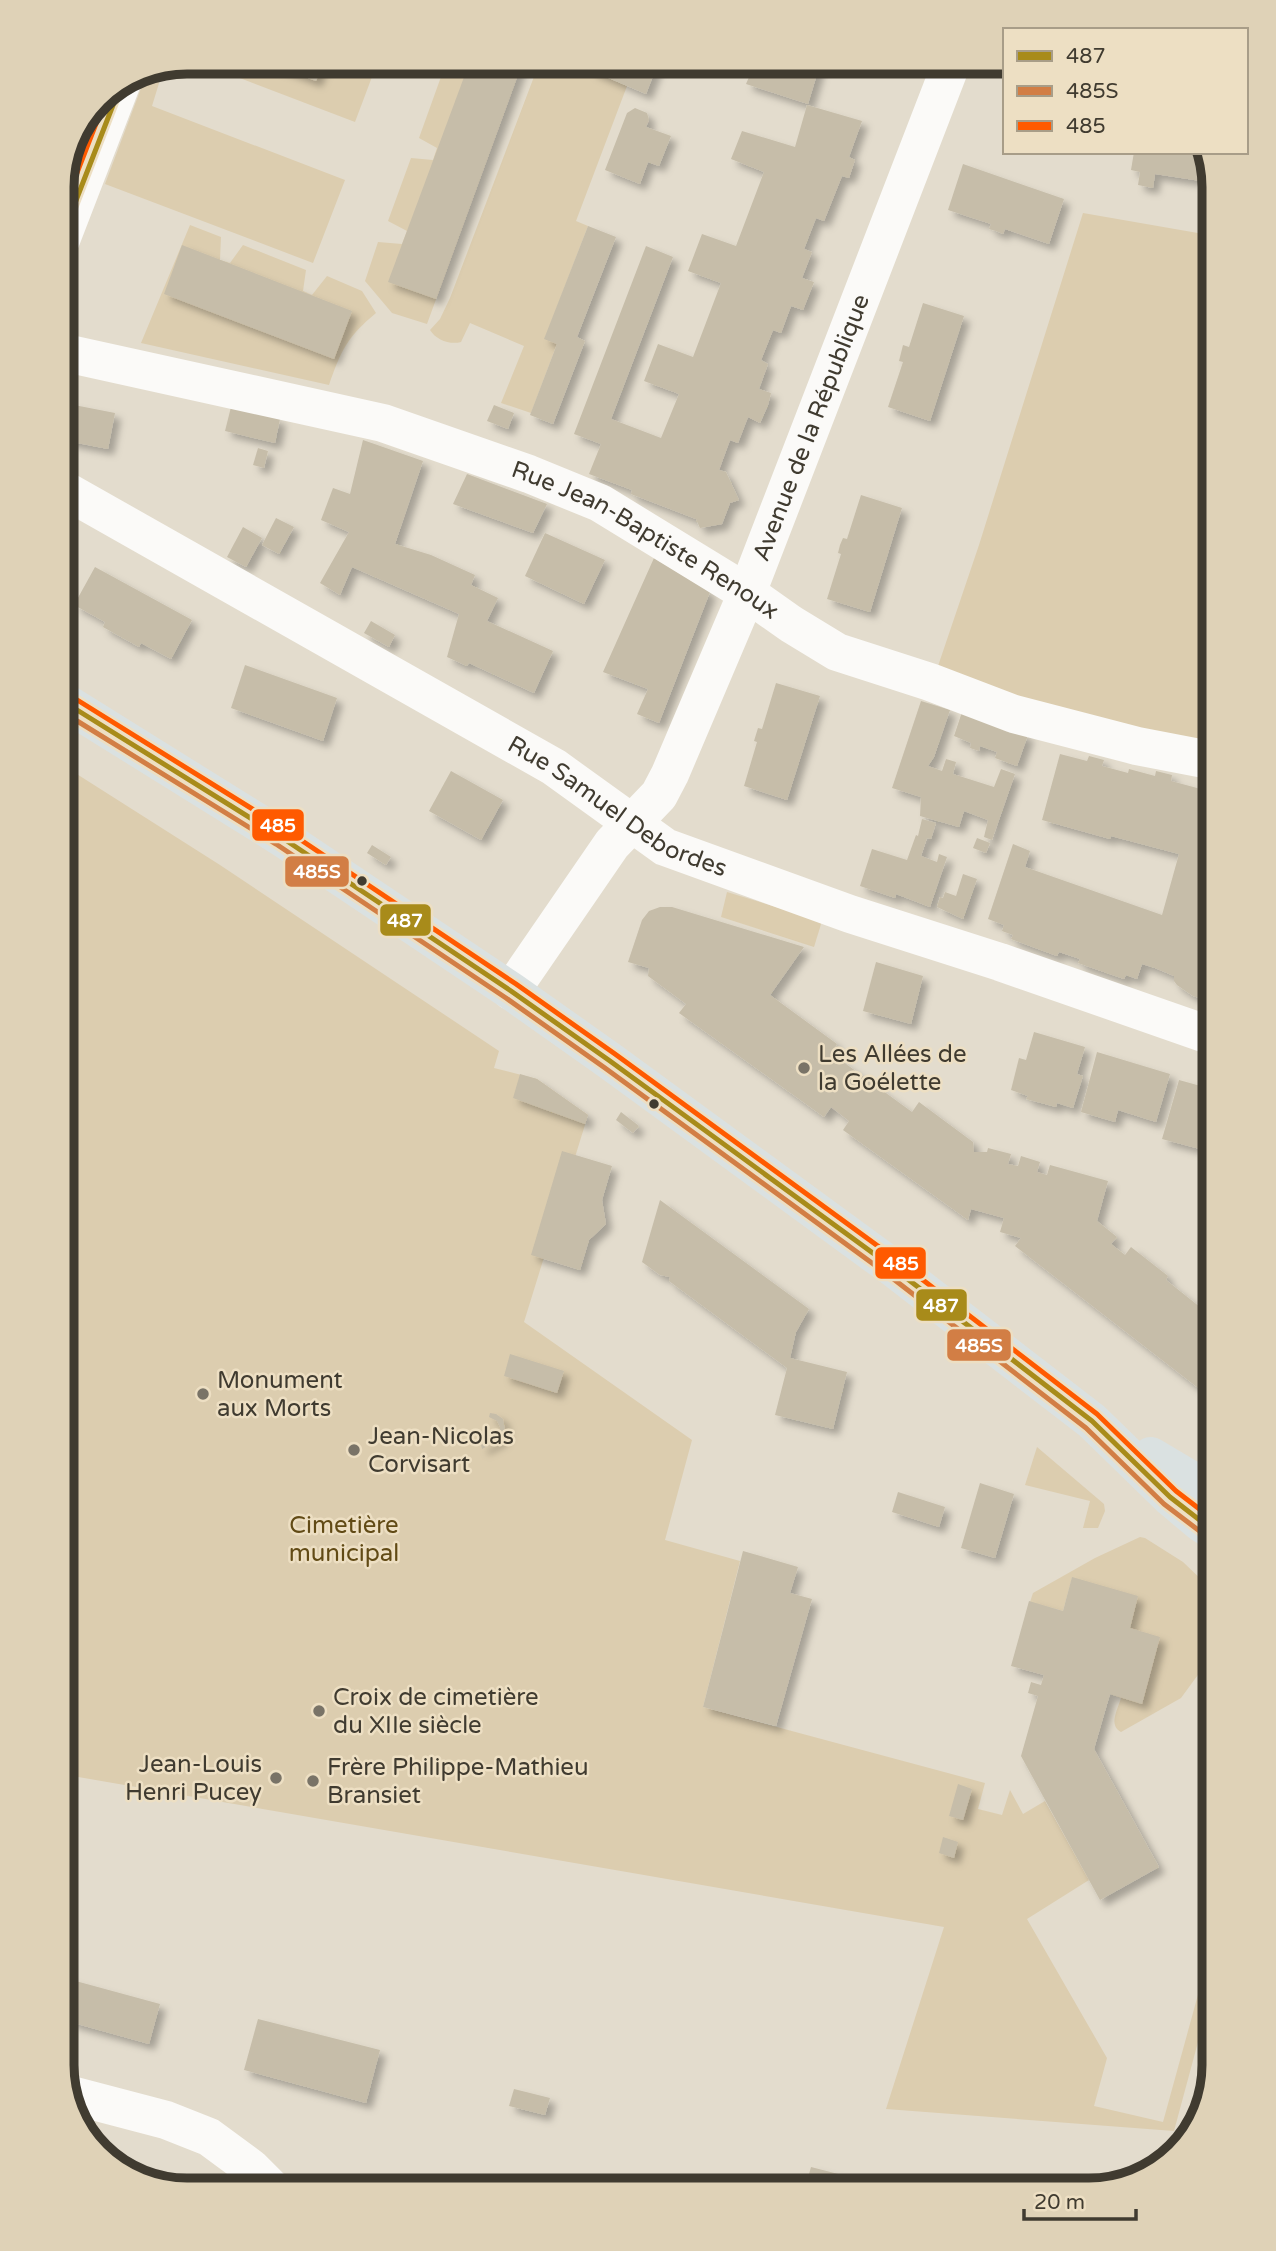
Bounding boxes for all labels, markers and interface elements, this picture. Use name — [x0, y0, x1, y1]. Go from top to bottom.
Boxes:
legend — [1003, 28, 1248, 154]
text: 487 — [1066, 44, 1106, 69]
text: 485S — [1066, 79, 1119, 104]
text: 485 — [1066, 114, 1106, 139]
street label: Avenue de la République — [746, 290, 876, 565]
street label: Rue Jean-Baptiste Renoux — [508, 455, 784, 625]
street label: Rue Samuel Debordes — [503, 729, 731, 883]
line badge: 485 — [251, 808, 305, 842]
text: 485 — [260, 815, 296, 837]
line badge: 485S — [284, 855, 350, 888]
text: 485S — [293, 861, 341, 883]
unlabelled marker — [355, 874, 369, 888]
line badge: 487 — [379, 903, 432, 937]
text: 487 — [387, 910, 423, 932]
place label: Les Allées de la Goélette — [818, 1040, 967, 1097]
marker: Les Allées de la Goélette — [796, 1060, 812, 1076]
unlabelled marker — [647, 1097, 661, 1111]
line badge: 485 — [874, 1246, 927, 1280]
text: 485 — [883, 1253, 919, 1275]
line badge: 487 — [915, 1288, 968, 1322]
text: 487 — [923, 1295, 959, 1317]
line badge: 485S — [946, 1328, 1012, 1362]
text: 485S — [955, 1335, 1003, 1357]
place label: Monument aux Morts — [217, 1366, 343, 1423]
marker: Monument aux Morts — [195, 1386, 211, 1402]
place label: Jean-Nicolas Corvisart — [368, 1422, 514, 1479]
marker: Jean-Nicolas Corvisart — [346, 1442, 362, 1458]
park label: Cimetière municipal — [289, 1511, 399, 1568]
place label: Croix de cimetière du XIIe siècle — [333, 1683, 539, 1740]
marker: Croix de cimetière du XIIe siècle — [311, 1703, 327, 1719]
place label: Jean-Louis Henri Pucey — [125, 1750, 262, 1807]
place label: Frère Philippe-Mathieu Bransiet — [327, 1753, 589, 1810]
marker: Jean-Louis Henri Pucey — [268, 1770, 284, 1786]
marker: Frère Philippe-Mathieu Bransiet — [305, 1773, 321, 1789]
scale bar — [1024, 2178, 1136, 2222]
text: 20 m — [1034, 2190, 1085, 2215]

